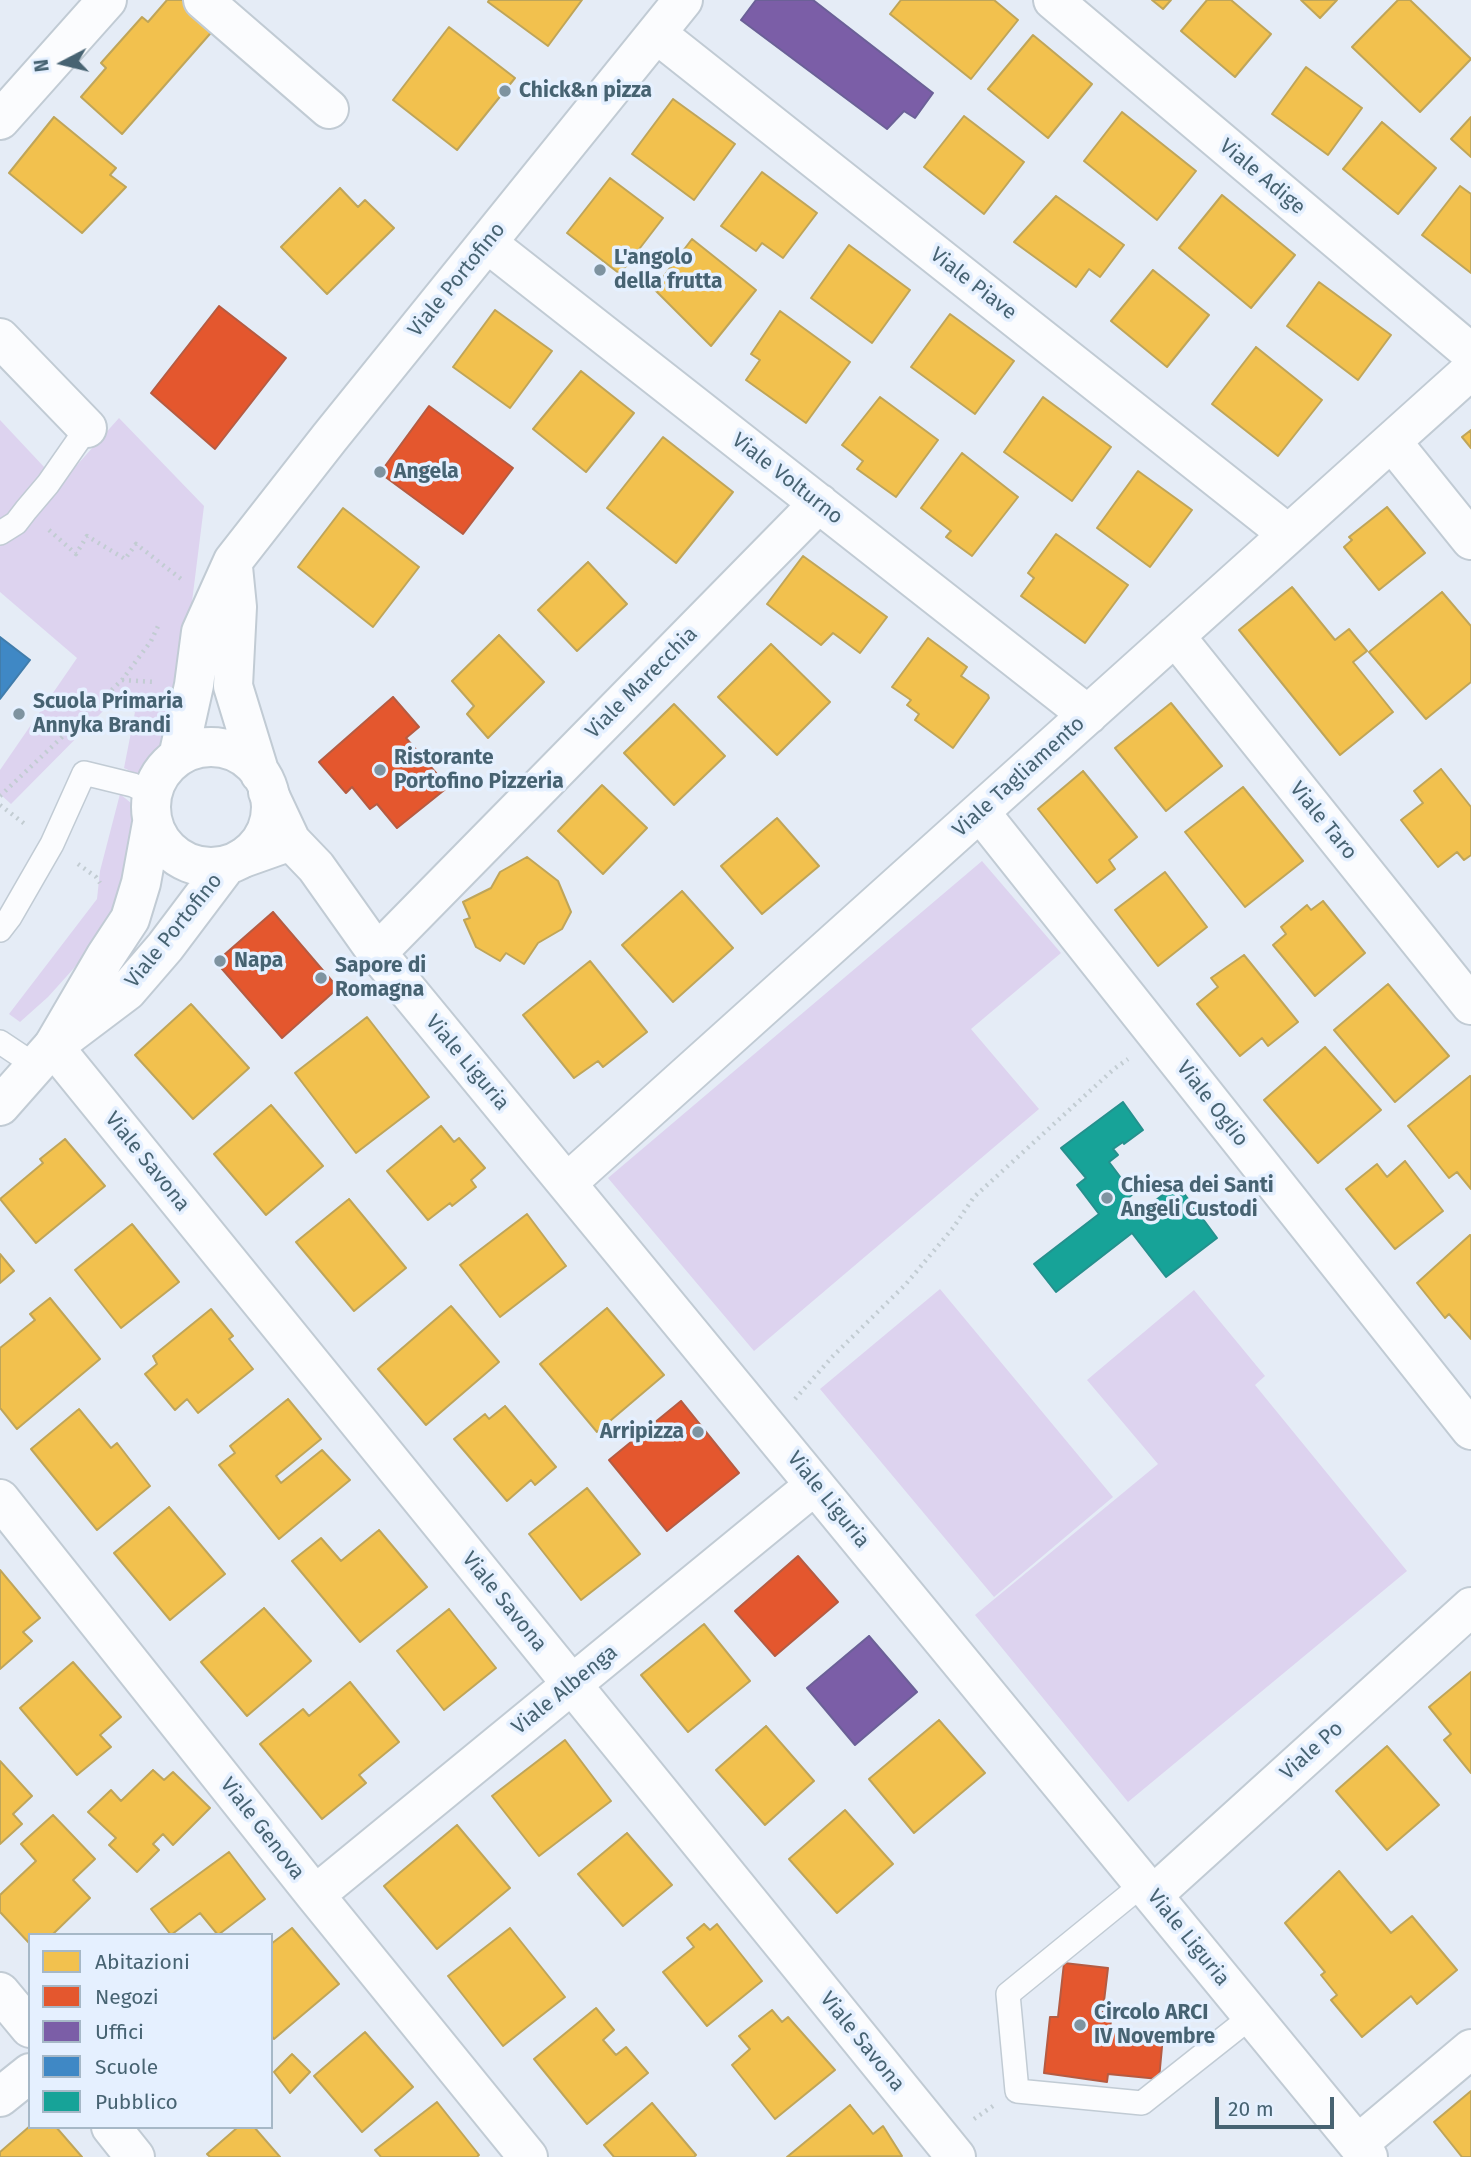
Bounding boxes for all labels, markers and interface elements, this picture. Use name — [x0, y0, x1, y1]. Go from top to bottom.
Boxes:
north arrow — [28, 28, 98, 98]
text: N — [29, 58, 54, 73]
place label: Chick&n pizza — [519, 78, 652, 104]
marker: Chick&n pizza — [497, 83, 513, 99]
street label: Viale Adige — [1214, 134, 1310, 220]
street label: Viale Portofino — [403, 218, 511, 342]
street label: Viale Piave — [925, 242, 1021, 326]
place label: L'angolo della frutta — [614, 245, 722, 295]
marker: L'angolo della frutta — [592, 262, 608, 278]
street label: Viale Volturno — [726, 428, 848, 530]
place label: Angela — [394, 459, 459, 485]
marker: Angela — [372, 464, 388, 480]
street label: Viale Marecchia — [581, 622, 703, 744]
place label: Scuola Primaria Annyka Brandi — [33, 689, 183, 739]
marker: Scuola Primaria Annyka Brandi — [11, 706, 27, 722]
street label: Viale Tagliamento — [948, 711, 1090, 843]
place label: Ristorante Portofino Pizzeria — [394, 745, 564, 795]
marker: Ristorante Portofino Pizzeria — [372, 762, 388, 778]
street label: Viale Taro — [1284, 777, 1362, 865]
street label: Viale Portofino — [120, 869, 228, 993]
place label: Napa — [234, 948, 283, 974]
marker: Napa — [212, 953, 228, 969]
place label: Sapore di Romagna — [335, 953, 426, 1003]
marker: Sapore di Romagna — [313, 970, 329, 986]
street label: Viale Liguria — [420, 1010, 514, 1116]
street label: Viale Oglio — [1171, 1056, 1253, 1152]
street label: Viale Savona — [99, 1107, 195, 1217]
place label: Chiesa dei Santi Angeli Custodi — [1121, 1173, 1274, 1223]
marker: Chiesa dei Santi Angeli Custodi — [1099, 1190, 1115, 1206]
place label: Arripizza — [600, 1419, 684, 1445]
marker: Arripizza — [690, 1424, 706, 1440]
street label: Viale Liguria — [782, 1447, 874, 1553]
street label: Viale Savona — [456, 1547, 552, 1657]
street label: Viale Albenga — [507, 1640, 623, 1740]
street label: Viale Po — [1275, 1716, 1349, 1786]
street label: Viale Genova — [214, 1773, 310, 1885]
street label: Viale Liguria — [1142, 1885, 1234, 1991]
legend — [28, 1933, 273, 2129]
text: Abitazioni — [95, 1949, 190, 1975]
text: Negozi — [95, 1984, 159, 2010]
street label: Viale Savona — [814, 1987, 910, 2097]
place label: Circolo ARCI IV Novembre — [1094, 2000, 1215, 2050]
marker: Circolo ARCI IV Novembre — [1072, 2017, 1088, 2033]
text: Uffici — [95, 2019, 144, 2045]
text: Scuole — [95, 2054, 158, 2080]
scale bar — [1219, 2084, 1338, 2128]
text: Pubblico — [95, 2089, 178, 2115]
text: 20 m — [1228, 2096, 1274, 2122]

